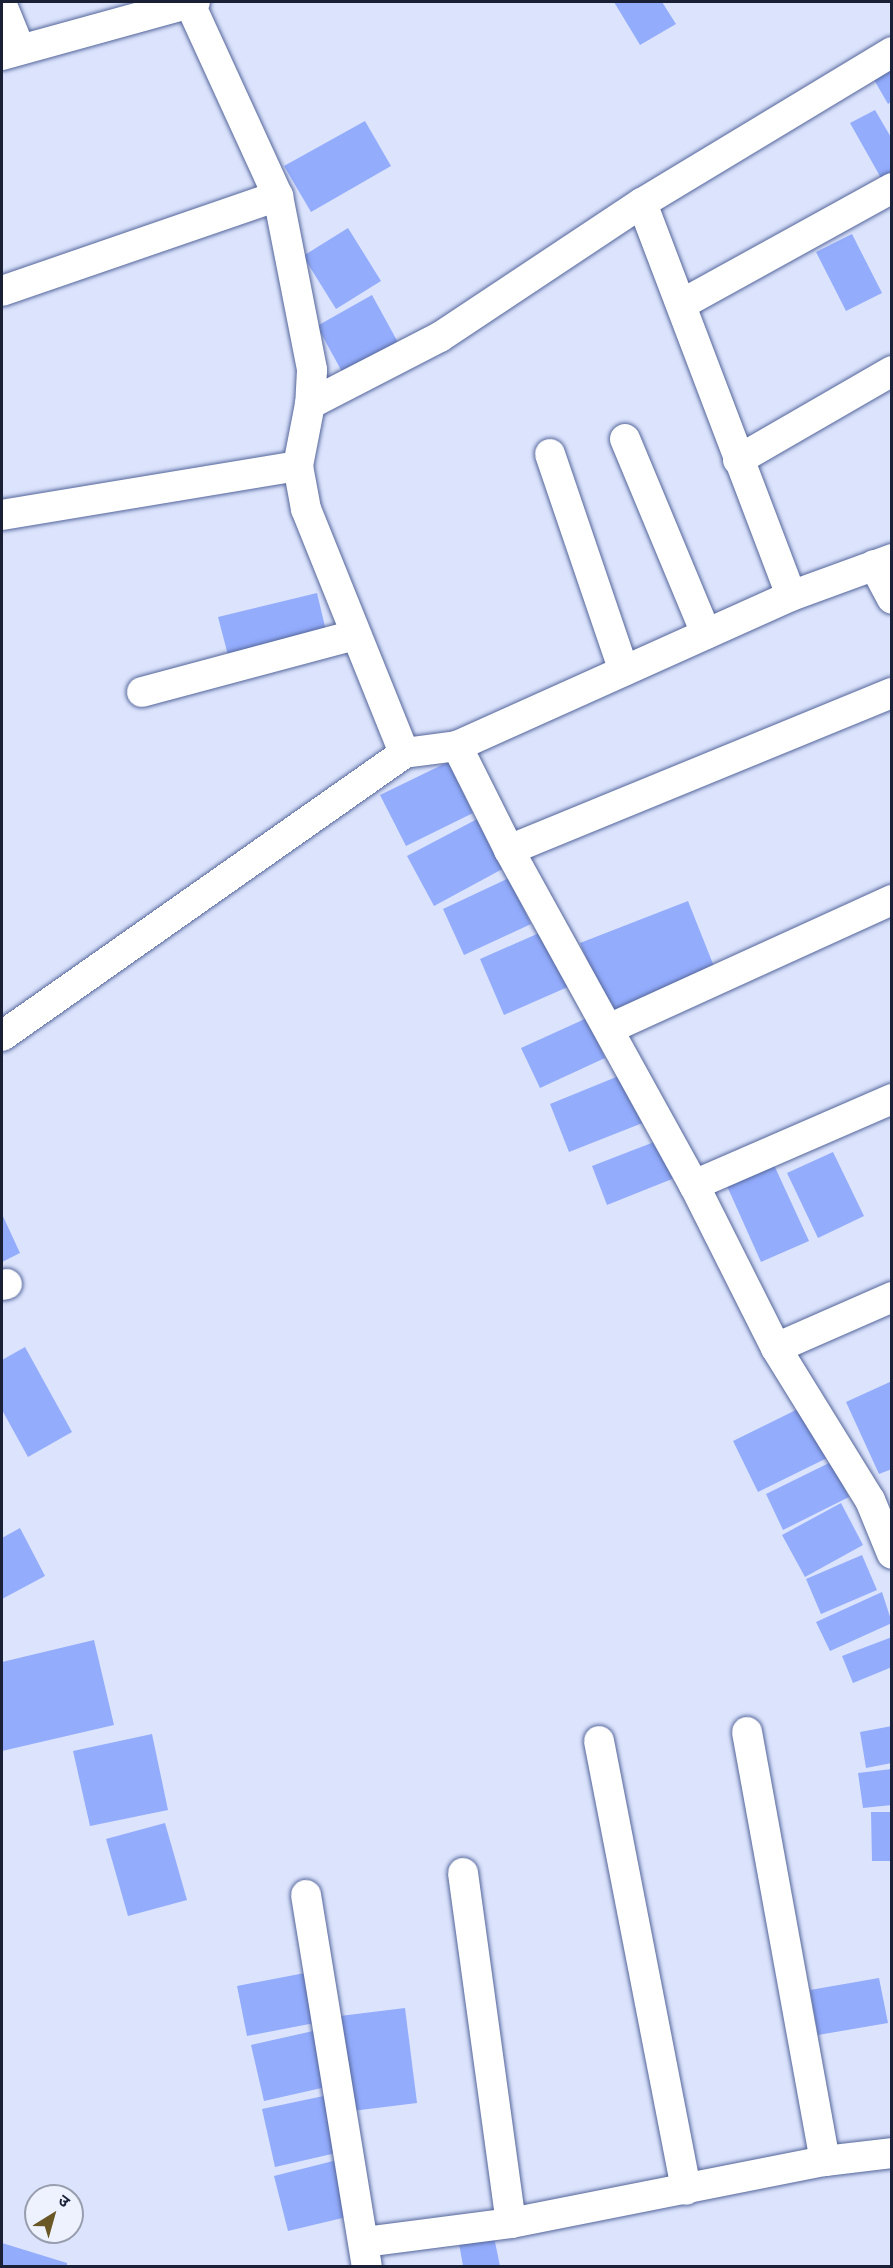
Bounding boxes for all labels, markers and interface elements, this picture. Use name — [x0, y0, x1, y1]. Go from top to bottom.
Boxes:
north arrow — [24, 2184, 84, 2244]
text: उ — [54, 2190, 73, 2211]

